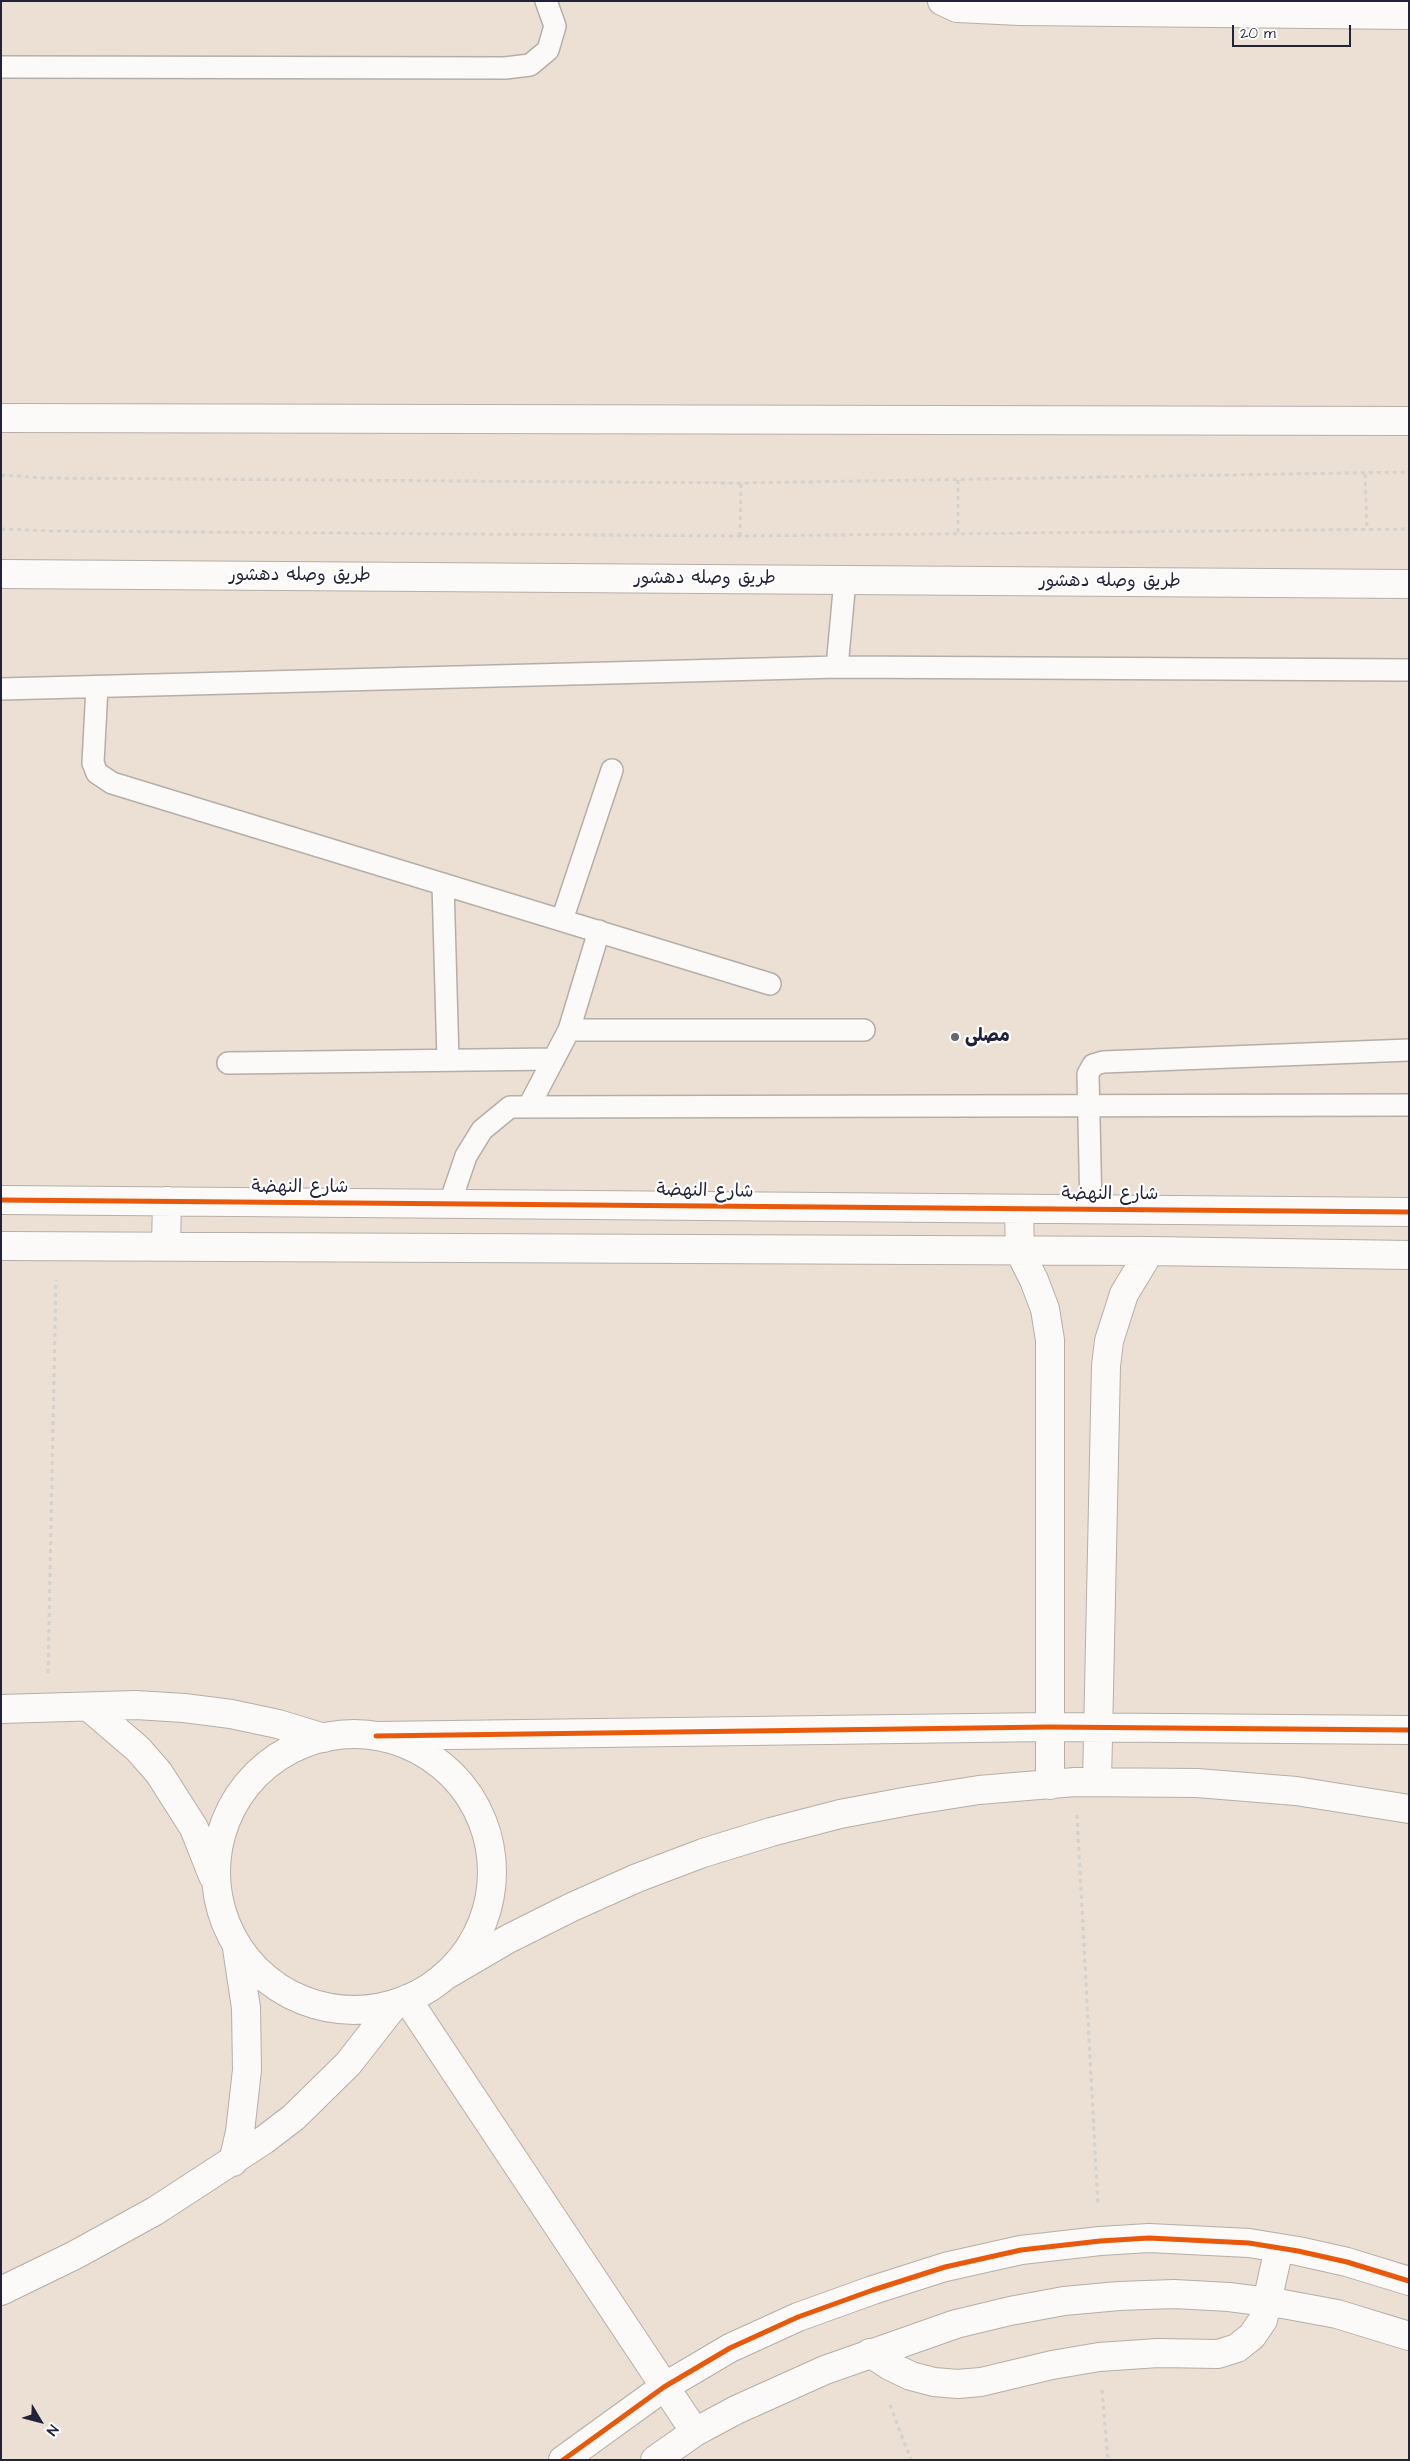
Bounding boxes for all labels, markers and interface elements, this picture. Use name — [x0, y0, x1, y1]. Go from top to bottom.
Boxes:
scale bar — [1235, 15, 1354, 47]
text: 20 m — [1240, 23, 1276, 44]
street label: طريق وصله دهشور — [229, 565, 371, 587]
street label: طريق وصله دهشور — [634, 568, 776, 590]
street label: طريق وصله دهشور — [1039, 571, 1181, 593]
place label: مصلى — [965, 1026, 1010, 1048]
marker: مصلى — [949, 1031, 961, 1043]
street label: شارع النهضة — [252, 1177, 348, 1199]
street label: شارع النهضة — [656, 1180, 754, 1204]
street label: شارع النهضة — [1062, 1184, 1158, 1206]
north arrow — [15, 2396, 65, 2446]
text: N — [41, 2421, 63, 2440]

